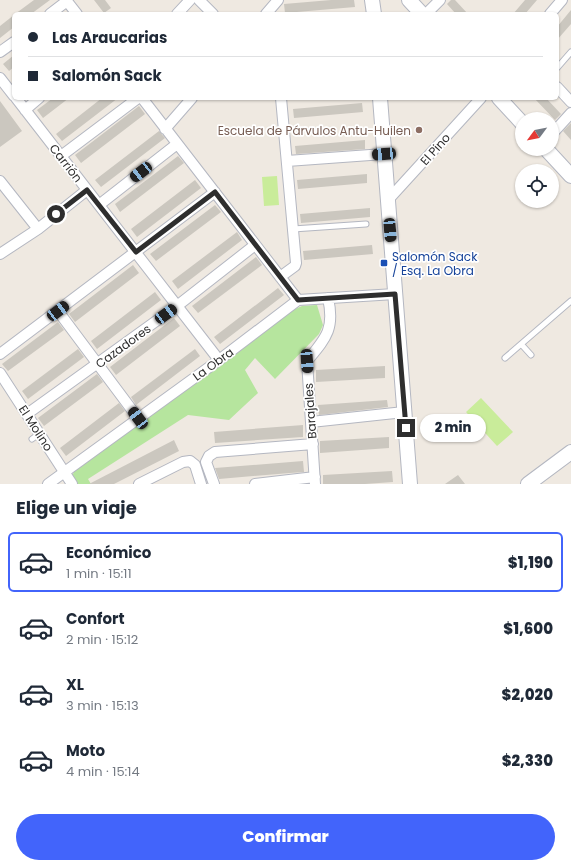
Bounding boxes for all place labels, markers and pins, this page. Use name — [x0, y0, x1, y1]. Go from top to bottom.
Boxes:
place label: Escuela de Párvulos Antu-Huilen — [218, 122, 411, 139]
marker: Escuela de Párvulos Antu-Huilen — [414, 125, 424, 135]
place label: Salomón Sack / Esq. La Obra — [392, 248, 478, 279]
marker: Salomón Sack / Esq. La Obra — [379, 258, 389, 268]

